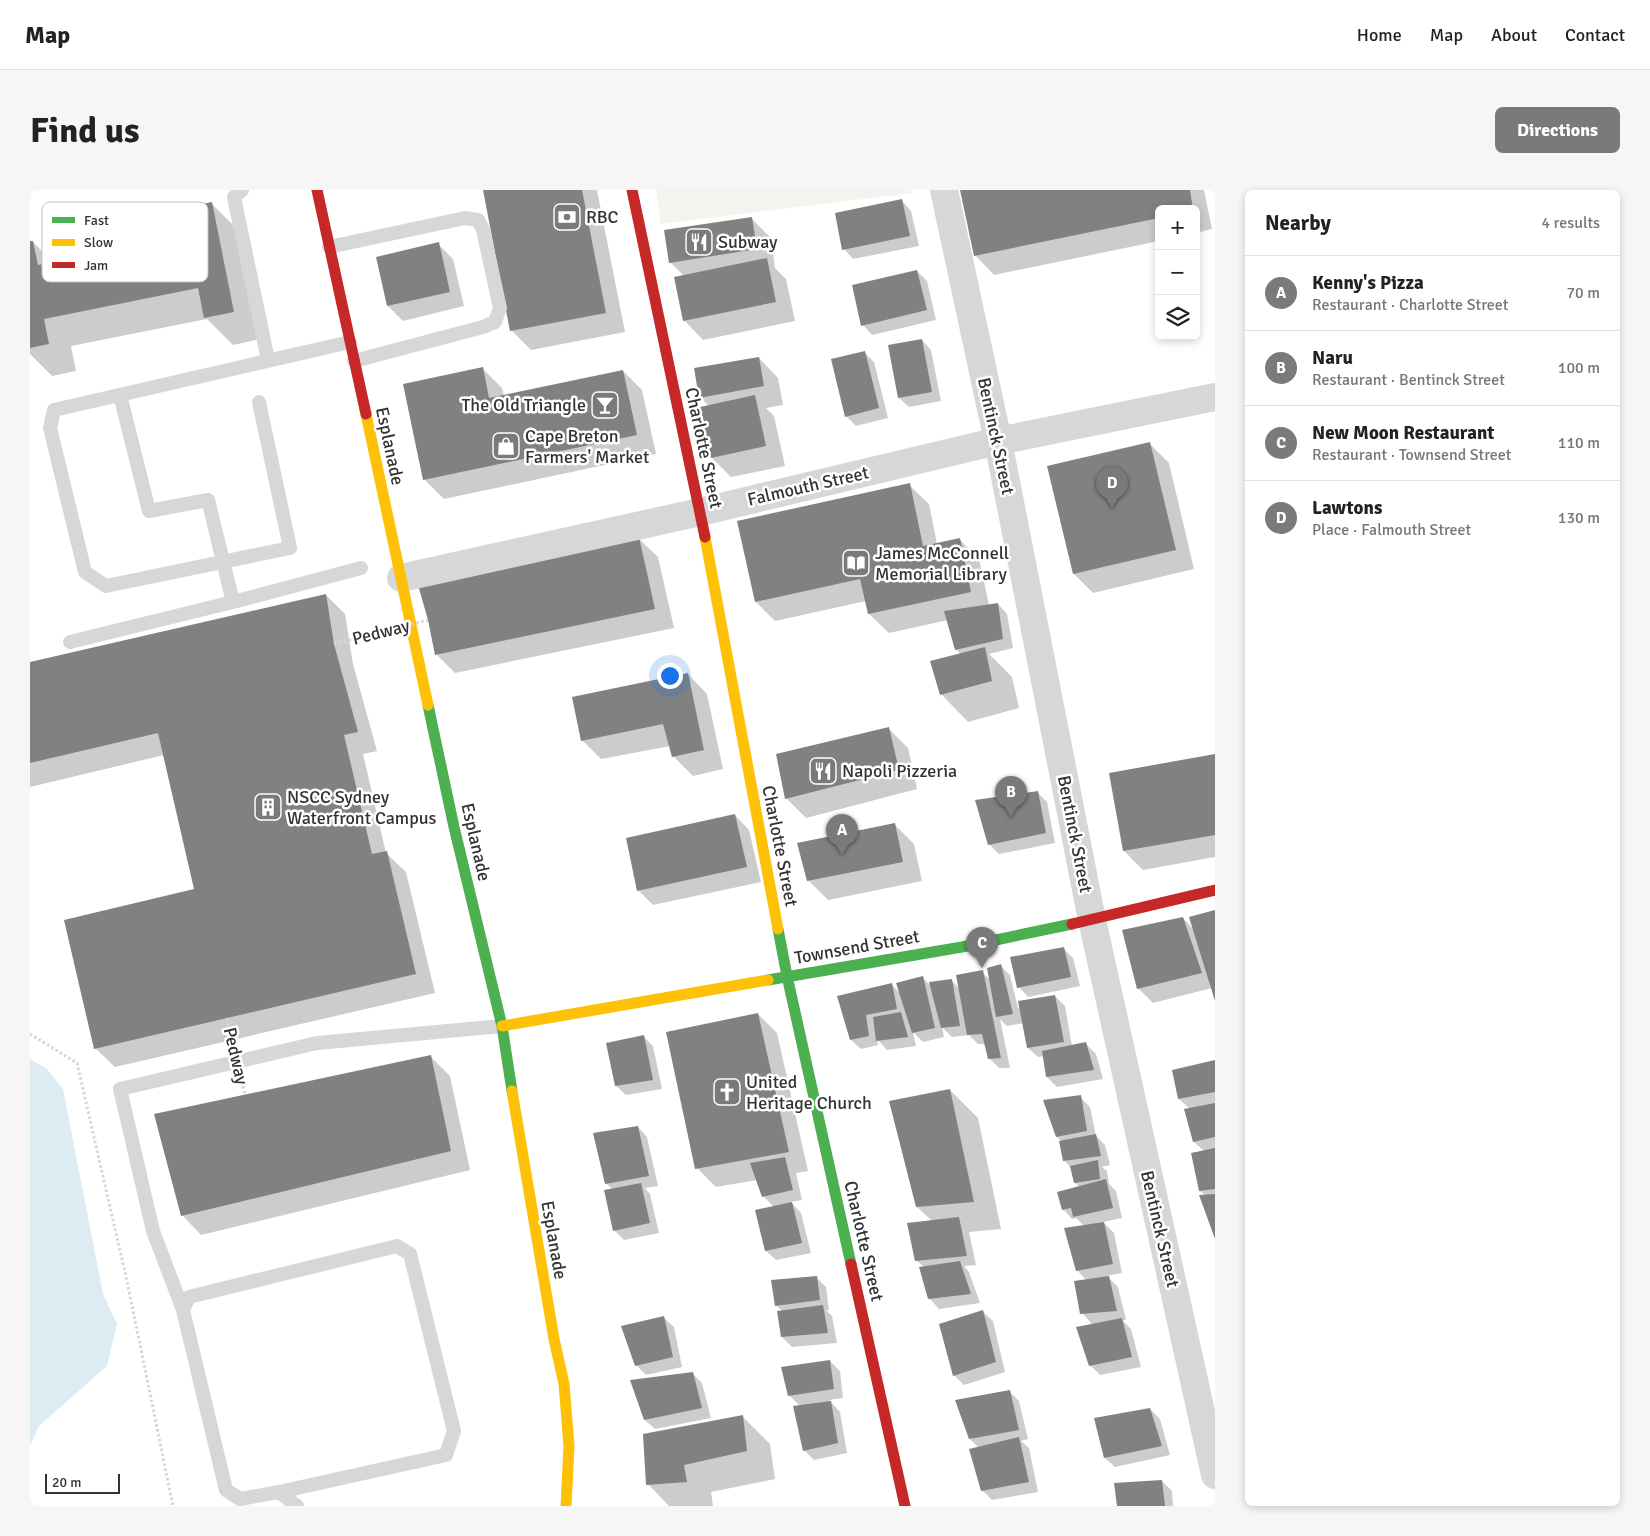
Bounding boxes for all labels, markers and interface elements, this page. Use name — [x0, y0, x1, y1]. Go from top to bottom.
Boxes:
text: Map — [25, 20, 70, 50]
text: Home — [1357, 24, 1402, 46]
text: Map — [1430, 24, 1463, 46]
text: About — [1491, 24, 1537, 46]
text: Contact — [1565, 24, 1625, 46]
button: Directions — [1495, 107, 1620, 153]
text: Find us — [30, 109, 140, 152]
legend — [42, 202, 208, 282]
bank icon: RBC — [552, 202, 582, 232]
map controls — [1155, 205, 1200, 340]
button: + — [1155, 205, 1200, 250]
place label: RBC — [586, 206, 619, 228]
text: Nearby — [1265, 210, 1331, 236]
text: Fast — [84, 212, 109, 229]
text: 4 results — [1541, 213, 1600, 233]
restaurant icon: Subway — [684, 227, 714, 257]
place label: Subway — [718, 231, 778, 253]
text: Slow — [84, 234, 113, 251]
button: − — [1155, 250, 1200, 295]
text: Jam — [84, 257, 108, 274]
text: Kenny's Pizza — [1312, 271, 1424, 295]
text: A — [1276, 283, 1286, 303]
text: 70 m — [1566, 283, 1600, 303]
button: layers — [1155, 295, 1200, 340]
text: Restaurant · Charlotte Street — [1312, 295, 1508, 315]
text: Naru — [1312, 346, 1353, 370]
text: B — [1276, 358, 1286, 378]
text: 100 m — [1558, 358, 1600, 378]
text: Restaurant · Bentinck Street — [1312, 370, 1505, 390]
street label: Bentinck Street — [973, 375, 1019, 497]
street label: Charlotte Street — [680, 386, 728, 510]
bar icon: The Old Triangle — [590, 390, 620, 420]
place label: The Old Triangle — [461, 394, 586, 416]
street label: Esplanade — [371, 405, 409, 487]
text: New Moon Restaurant — [1312, 421, 1494, 445]
place label: Cape Breton Farmers' Market — [525, 425, 649, 468]
shop icon: Cape Breton Farmers' Market — [491, 431, 521, 461]
text: C — [1276, 433, 1286, 453]
text: 110 m — [1558, 433, 1600, 453]
text: Restaurant · Townsend Street — [1312, 445, 1511, 465]
street label: Falmouth Street — [745, 461, 871, 511]
pin: D — [1096, 467, 1128, 508]
text: Lawtons — [1312, 496, 1382, 520]
text: D — [1276, 508, 1286, 528]
text: 130 m — [1558, 508, 1600, 528]
text: Place · Falmouth Street — [1312, 520, 1471, 540]
place label: James McConnell Memorial Library — [875, 542, 1009, 585]
library icon: James McConnell Memorial Library — [841, 548, 871, 578]
street label: Pedway — [350, 614, 413, 650]
your location — [657, 663, 683, 689]
restaurant icon: Napoli Pizzeria — [808, 756, 838, 786]
place label: Napoli Pizzeria — [842, 760, 957, 782]
street label: Bentinck Street — [1053, 773, 1097, 895]
pin: B — [995, 776, 1027, 817]
street label: Charlotte Street — [757, 784, 803, 908]
place label: NSCC Sydney Waterfront Campus — [287, 786, 437, 829]
building icon: NSCC Sydney Waterfront Campus — [253, 792, 283, 822]
street label: Esplanade — [456, 801, 496, 883]
pin: A — [826, 814, 858, 855]
street label: Townsend Street — [793, 925, 921, 969]
pin: C — [966, 927, 998, 968]
street label: Pedway — [219, 1025, 253, 1087]
place label: United Heritage Church — [746, 1071, 872, 1114]
church icon: United Heritage Church — [712, 1077, 742, 1107]
street label: Bentinck Street — [1136, 1168, 1184, 1290]
street label: Charlotte Street — [839, 1179, 889, 1303]
street label: Esplanade — [536, 1199, 572, 1281]
scale bar — [45, 1471, 120, 1494]
text: 20 m — [52, 1474, 81, 1491]

